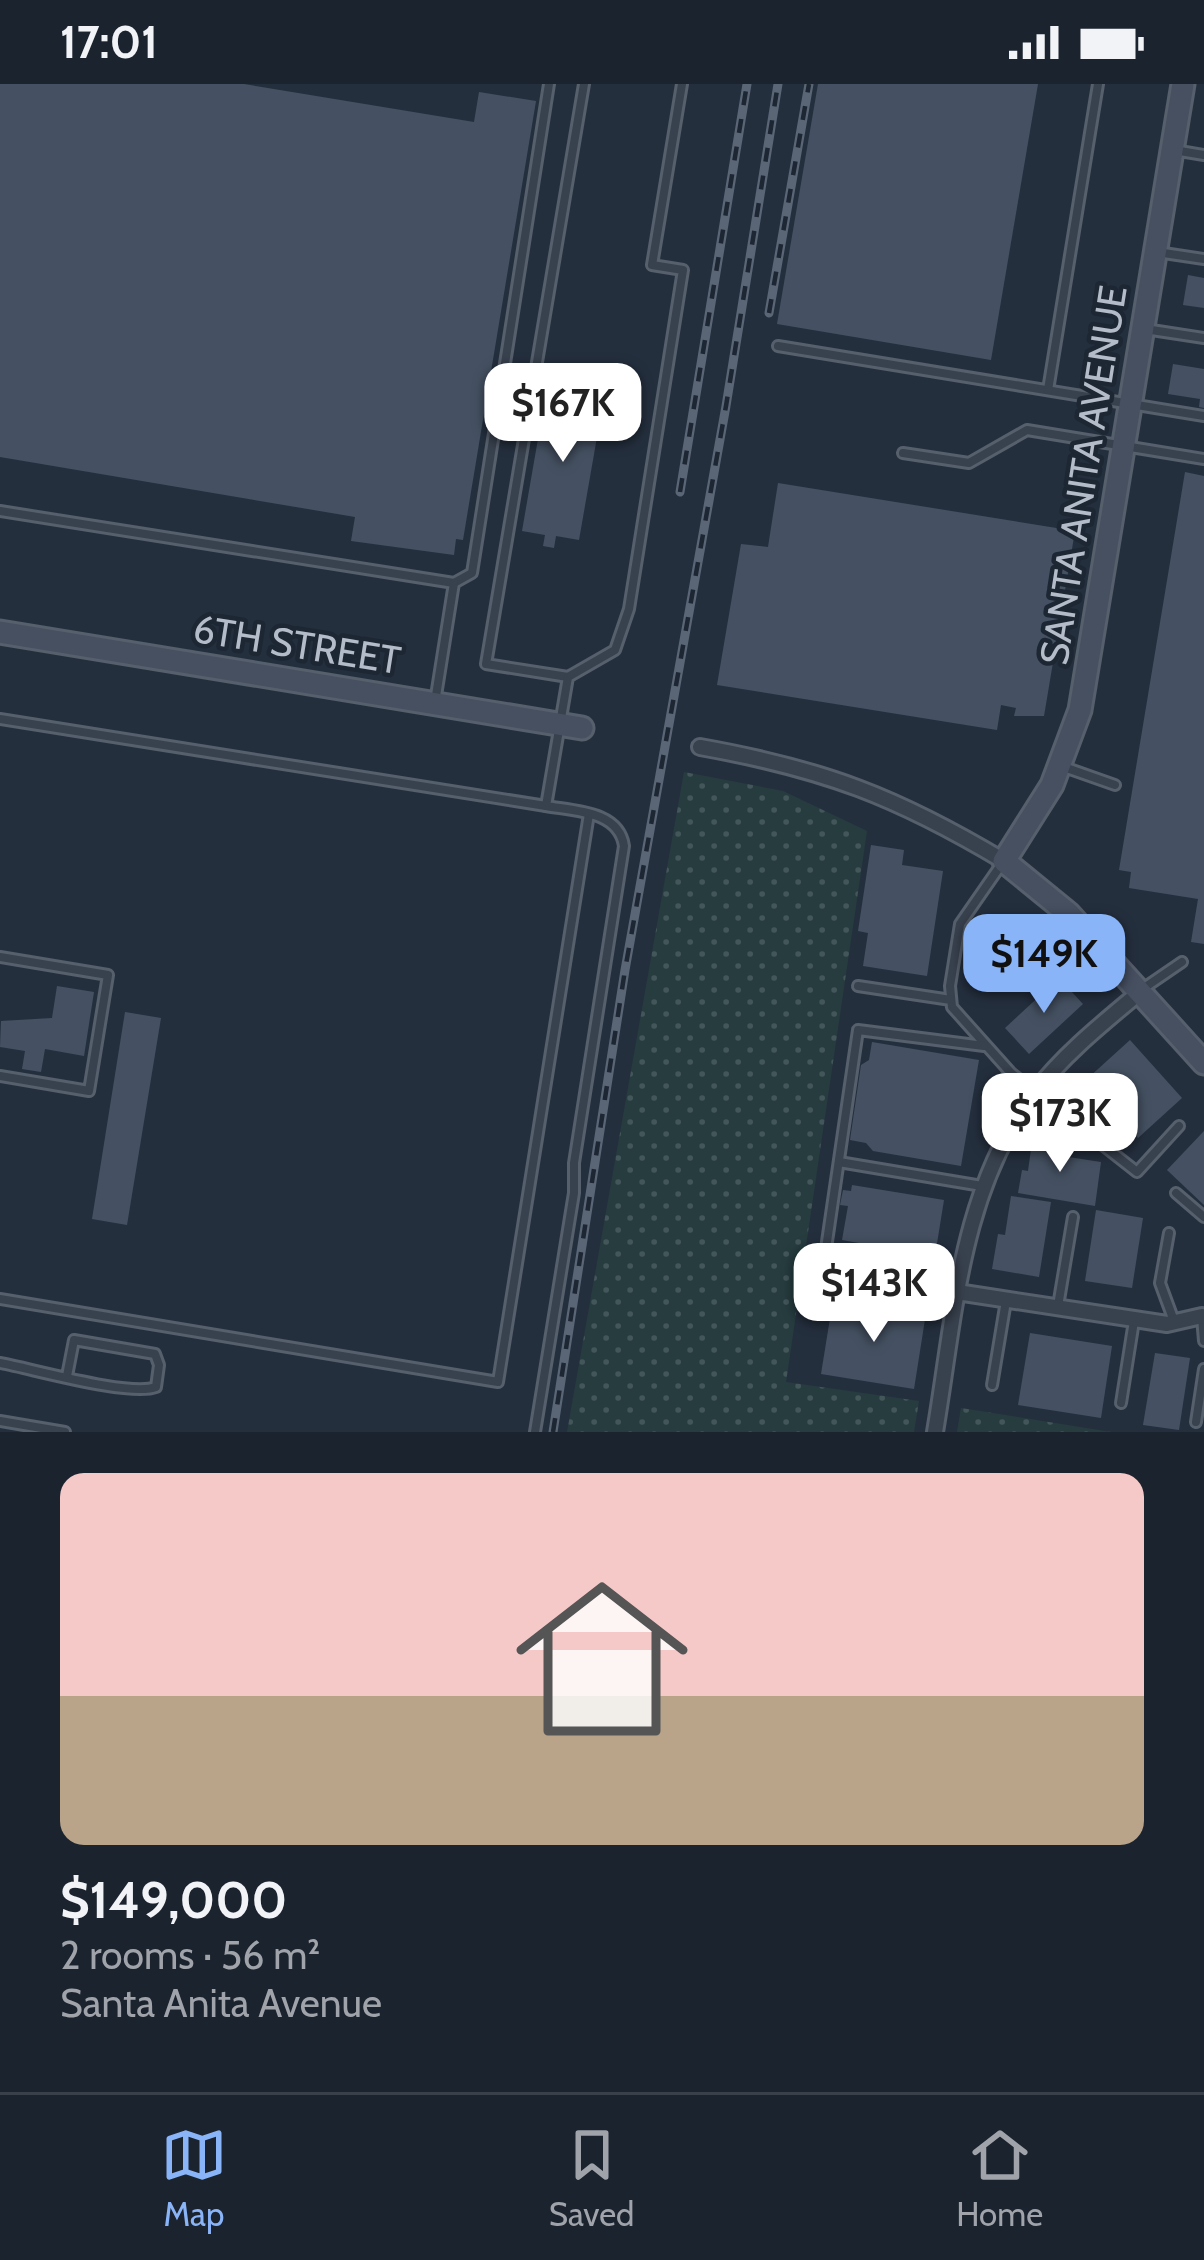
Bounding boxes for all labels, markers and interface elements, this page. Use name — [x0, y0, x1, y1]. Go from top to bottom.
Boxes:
text: 17:01 — [60, 15, 158, 69]
street label: SANTA ANITA AVENUE — [1029, 282, 1137, 668]
pin: $167K — [479, 363, 647, 465]
text: $167K — [511, 378, 615, 426]
street label: 6TH STREET — [190, 604, 404, 684]
pin: $149K — [960, 914, 1128, 1016]
text: $149K — [990, 929, 1098, 977]
pin: $173K — [976, 1073, 1144, 1175]
text: $173K — [1009, 1088, 1111, 1136]
pin: $143K — [790, 1243, 958, 1345]
text: $143K — [821, 1258, 927, 1306]
icon: home — [494, 1551, 710, 1767]
text: $149,000 — [60, 1869, 287, 1931]
text: 2 rooms · 56 m² — [60, 1931, 320, 1979]
text: Santa Anita Avenue — [60, 1979, 382, 2027]
tab: Map — [161, 2122, 227, 2234]
tab: Saved — [549, 2122, 634, 2234]
tab: Home — [956, 2122, 1043, 2234]

